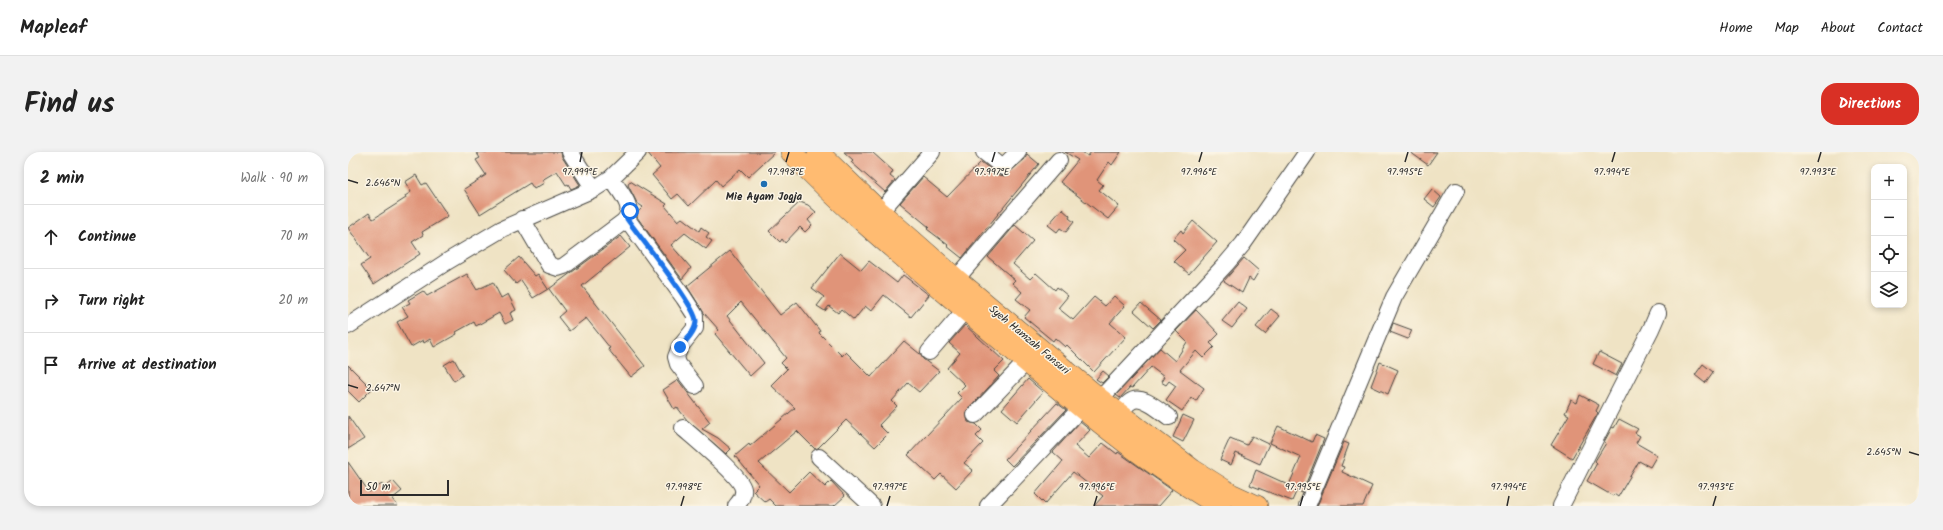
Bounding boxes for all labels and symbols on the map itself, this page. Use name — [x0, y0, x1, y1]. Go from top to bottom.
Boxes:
text: 97.999°E — [562, 164, 599, 180]
text: 97.998°E — [768, 164, 806, 180]
text: 97.997°E — [974, 164, 1011, 180]
text: 97.996°E — [1181, 164, 1218, 180]
text: 97.995°E — [1387, 164, 1424, 180]
text: 97.994°E — [1594, 164, 1631, 180]
text: 97.993°E — [1800, 164, 1837, 180]
text: 2.646°N — [366, 175, 401, 191]
marker: Mie Ayam Jogja — [759, 179, 769, 189]
place label: Mie Ayam Jogja — [726, 188, 803, 206]
route start — [621, 202, 639, 220]
street label: Syeh Hamzah Fansuri — [985, 301, 1074, 380]
route end — [671, 338, 689, 356]
text: 2.647°N — [366, 380, 400, 396]
text: 2.645°N — [1867, 444, 1902, 460]
scale bar — [360, 478, 449, 497]
text: 97.998°E — [666, 479, 704, 495]
text: 97.997°E — [872, 479, 909, 495]
text: 97.996°E — [1079, 479, 1116, 495]
text: 97.995°E — [1285, 479, 1322, 495]
text: 97.994°E — [1491, 479, 1528, 495]
text: 97.993°E — [1698, 479, 1735, 495]

